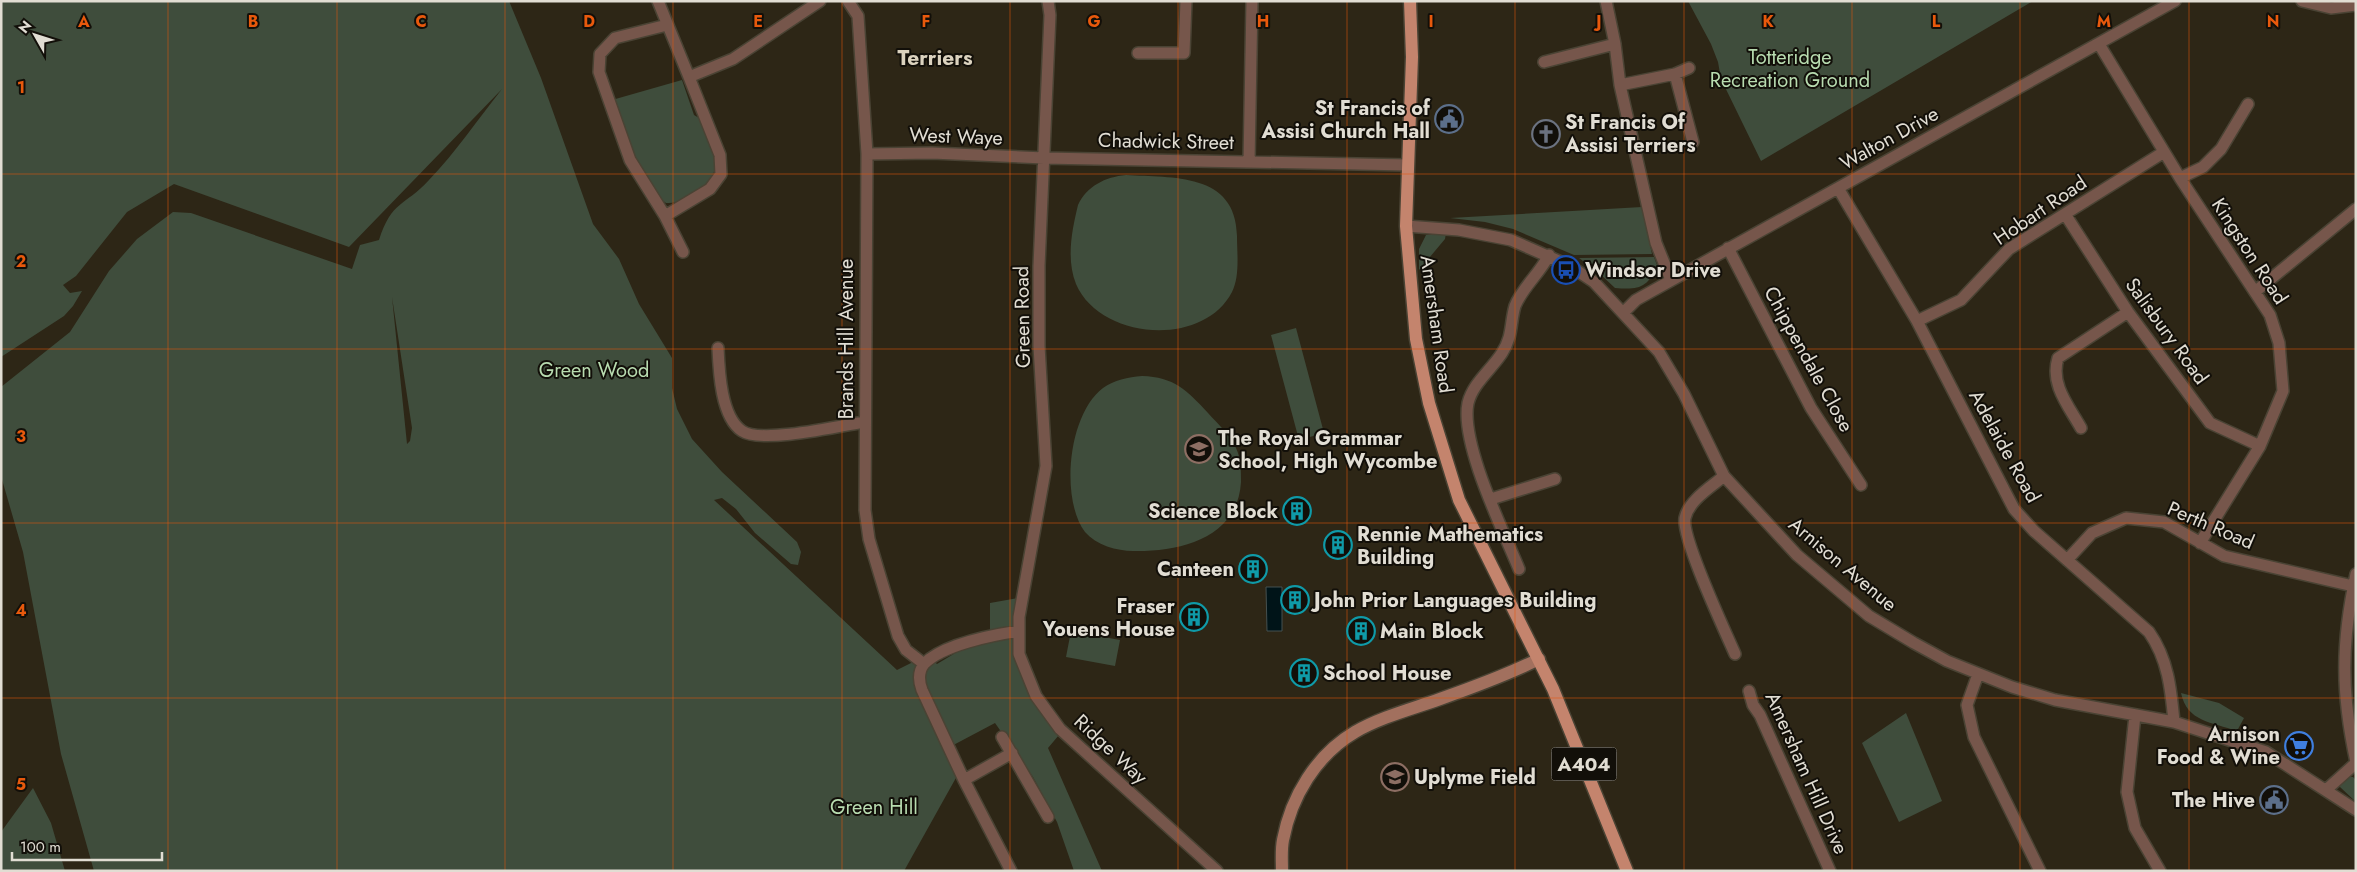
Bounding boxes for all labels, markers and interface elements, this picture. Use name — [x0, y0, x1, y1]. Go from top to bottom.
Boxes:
north arrow — [10, 10, 60, 60]
text: A — [77, 10, 90, 33]
text: B — [248, 10, 258, 33]
text: C — [415, 10, 427, 33]
text: D — [583, 10, 595, 33]
text: E — [753, 10, 763, 33]
text: F — [922, 10, 930, 33]
text: G — [1087, 10, 1101, 33]
text: H — [1257, 10, 1269, 33]
text: I — [1428, 10, 1434, 33]
text: J — [1593, 10, 1602, 33]
text: K — [1762, 10, 1774, 33]
text: L — [1932, 10, 1941, 33]
text: M — [2097, 10, 2111, 33]
text: N — [2267, 10, 2279, 33]
text: N — [14, 16, 36, 37]
district label: Terriers — [897, 43, 973, 73]
park label: Totteridge Recreation Ground — [1710, 43, 1870, 95]
text: 1 — [17, 76, 25, 99]
place label: St Francis of Assisi Church Hall — [1261, 94, 1431, 146]
street label: Walton Drive — [1835, 99, 1944, 177]
public building icon: St Francis of Assisi Church Hall — [1434, 104, 1464, 134]
place label: St Francis Of Assisi Terriers — [1564, 108, 1696, 160]
church icon: St Francis Of Assisi Terriers — [1531, 119, 1561, 149]
street label: West Waye — [909, 120, 1003, 153]
street label: Chadwick Street — [1098, 126, 1234, 157]
street label: Hobart Road — [1988, 168, 2093, 252]
street label: Kingston Road — [2204, 192, 2295, 310]
text: 2 — [16, 250, 26, 273]
street label: Amersham Road — [1412, 253, 1461, 395]
bus stop icon: Windsor Drive — [1551, 255, 1581, 285]
place label: Windsor Drive — [1585, 256, 1721, 285]
street label: Brands Hill Avenue — [832, 259, 861, 419]
street label: Green Road — [1007, 266, 1038, 368]
street label: Salisbury Road — [2118, 272, 2215, 391]
street label: Chippendale Close — [1756, 281, 1861, 437]
park label: Green Wood — [539, 356, 649, 385]
street label: Adelaide Road — [1962, 384, 2048, 508]
place label: The Royal Grammar School, High Wycombe — [1218, 424, 1437, 476]
text: 3 — [16, 425, 26, 448]
school or university icon: The Royal Grammar School, High Wycombe — [1184, 434, 1214, 464]
street label: Perth Road — [2163, 494, 2259, 557]
building icon: Science Block — [1282, 496, 1312, 526]
place label: Science Block — [1148, 497, 1278, 526]
street label: Arnison Avenue — [1782, 510, 1903, 618]
place label: Rennie Mathematics Building — [1357, 520, 1543, 572]
building icon: Rennie Mathematics Building — [1323, 530, 1353, 560]
building icon: Canteen — [1238, 554, 1268, 584]
place label: Canteen — [1157, 555, 1234, 584]
building icon: John Prior Languages Building — [1280, 585, 1310, 615]
place label: John Prior Languages Building — [1310, 586, 1596, 615]
place label: Fraser Youens House — [1042, 592, 1176, 644]
text: 4 — [15, 599, 27, 622]
building icon: Fraser Youens House — [1179, 602, 1209, 632]
building icon: Main Block — [1346, 616, 1376, 646]
place label: Main Block — [1380, 617, 1484, 646]
building icon: School House — [1289, 658, 1319, 688]
place label: School House — [1323, 659, 1451, 688]
street label: Amersham Hill Drive — [1758, 687, 1855, 859]
street label: Ridge Way — [1067, 708, 1154, 791]
place label: Arnison Food & Wine — [2157, 720, 2280, 772]
supermarket icon: Arnison Food & Wine — [2284, 731, 2314, 761]
road number: A404 — [1552, 748, 1616, 781]
school or university icon: Uplyme Field — [1380, 762, 1410, 792]
place label: Uplyme Field — [1414, 763, 1536, 792]
text: 5 — [16, 773, 26, 796]
public building icon: The Hive — [2259, 785, 2289, 815]
place label: The Hive — [2172, 786, 2255, 815]
park label: Green Hill — [830, 793, 918, 822]
scale bar — [12, 830, 162, 862]
text: 100 m — [20, 836, 61, 858]

